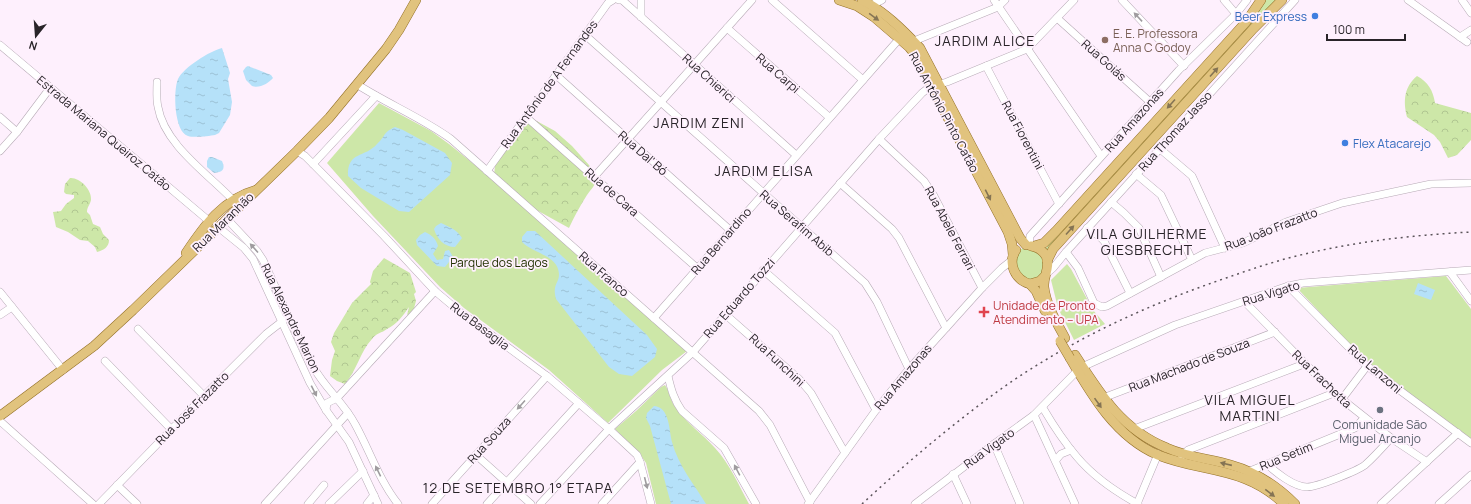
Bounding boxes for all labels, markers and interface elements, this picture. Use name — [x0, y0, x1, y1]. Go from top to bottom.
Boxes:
place label: Beer Express — [1235, 8, 1307, 25]
marker: Beer Express — [1310, 11, 1320, 21]
one-way arrow — [1133, 12, 1143, 22]
one-way arrow — [869, 13, 879, 21]
north arrow — [16, 16, 56, 56]
street label: Rua Antônio de A Fernandes — [497, 16, 601, 152]
scale bar — [1327, 16, 1405, 42]
text: 100 m — [1333, 21, 1365, 38]
place label: E. E. Professora Anna C Godoy — [1113, 25, 1198, 56]
district label: JARDIM ALICE — [935, 31, 1035, 50]
street label: Rua Goiás — [1078, 35, 1130, 85]
marker: E. E. Professora Anna C Godoy — [1100, 35, 1110, 45]
text: N — [27, 38, 39, 54]
street label: Rua Carpi — [752, 49, 804, 97]
street label: Rua Antônio Pinto Catão — [905, 49, 983, 175]
street label: Rua Chierici — [679, 50, 739, 106]
one-way arrow — [1209, 67, 1219, 77]
street label: Estrada Mariana Queiroz Catão — [33, 72, 175, 194]
street label: Rua Amazonas — [1100, 84, 1168, 156]
street label: Rua Thomaz Jasso — [1134, 87, 1216, 175]
street label: Rua Fiorentini — [998, 98, 1048, 172]
one-way arrow — [1167, 98, 1176, 109]
district label: JARDIM ZENI — [653, 113, 745, 132]
street label: Rua Dal' Bó — [615, 127, 671, 179]
place label: Flex Atacarejo — [1353, 135, 1431, 152]
marker: Flex Atacarejo — [1340, 138, 1350, 148]
district label: JARDIM ELISA — [714, 161, 814, 180]
street label: Rua de Cara — [581, 164, 643, 220]
street label: Rua Abele Ferrari — [921, 183, 979, 273]
street label: Rua Serafim Abib — [756, 186, 838, 260]
street label: Rua Maranhão — [189, 188, 257, 256]
one-way arrow — [985, 189, 992, 201]
street label: Rua João Frazatto — [1222, 203, 1320, 255]
street label: Rua Bernardino — [687, 204, 755, 278]
district label: VILA GUILHERME GIESBRECHT — [1087, 224, 1207, 259]
one-way arrow — [1065, 226, 1074, 235]
one-way arrow — [250, 243, 259, 254]
street label: Rua Franco — [575, 248, 633, 300]
park label: Parque dos Lagos — [450, 254, 548, 271]
street label: Rua Eduardo Tozzi — [699, 254, 779, 342]
street label: Rua Alexandre Marion — [257, 261, 325, 375]
street label: Rua Vigato — [1240, 276, 1302, 310]
place label: Unidade de Pronto Atendimento – UPA — [993, 297, 1099, 328]
street label: Rua Basaglia — [447, 298, 513, 354]
marker: Unidade de Pronto Atendimento – UPA — [978, 306, 990, 318]
street label: Rua Funchini — [745, 330, 809, 390]
street label: Rua Machado de Souza — [1126, 334, 1252, 396]
street label: Rua Amazonas — [870, 340, 936, 414]
street label: Rua Lanzoni — [1344, 341, 1406, 397]
street label: Rua Frachetta — [1288, 346, 1356, 412]
street label: Rua José Frazatto — [152, 368, 232, 448]
one-way arrow — [311, 385, 318, 397]
district label: VILA MIGUEL MARTINI — [1204, 390, 1296, 425]
one-way arrow — [1094, 398, 1102, 409]
one-way arrow — [516, 400, 525, 410]
marker: Comunidade São Miguel Arcanjo — [1375, 405, 1385, 415]
street label: Rua Souza — [463, 413, 515, 467]
place label: Comunidade São Miguel Arcanjo — [1333, 416, 1427, 447]
street label: Rua Vigato — [960, 424, 1018, 472]
street label: Rua Setim — [1257, 438, 1315, 474]
one-way arrow — [1220, 460, 1232, 466]
one-way arrow — [734, 464, 740, 476]
one-way arrow — [375, 465, 381, 477]
one-way arrow — [643, 477, 649, 489]
district label: 12 DE SETEMBRO 1° ETAPA — [423, 478, 613, 497]
one-way arrow — [1265, 489, 1276, 497]

